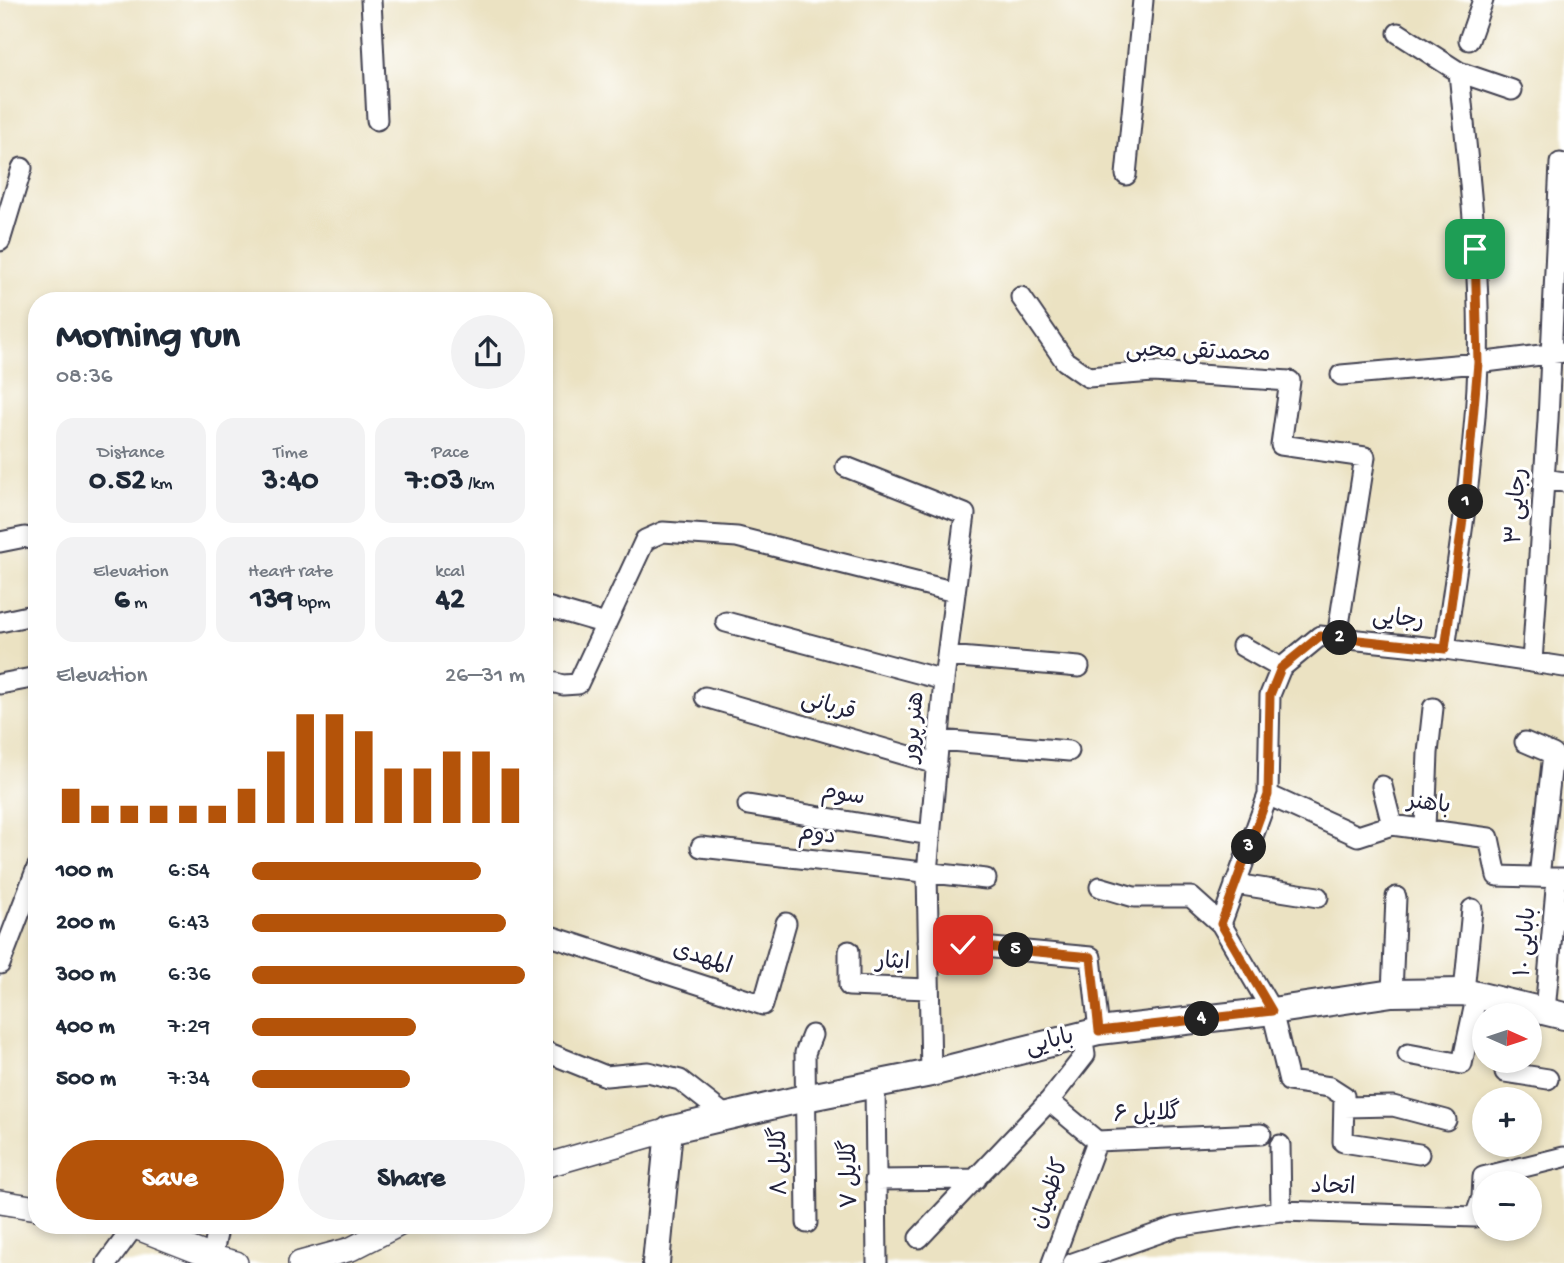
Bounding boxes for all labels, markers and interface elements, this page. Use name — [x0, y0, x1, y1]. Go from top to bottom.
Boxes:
pin — [1445, 219, 1505, 279]
icon: arrive — [1456, 230, 1494, 268]
button: share — [451, 315, 525, 389]
text: Morning run — [56, 316, 240, 360]
street label: محمدتقی محبی — [1125, 337, 1271, 369]
text: 08:36 — [56, 364, 112, 391]
text: Distance — [97, 442, 164, 465]
text: Time — [273, 442, 308, 465]
text: Pace — [432, 442, 469, 465]
text: 0.52 — [89, 465, 146, 500]
text: 3:40 — [262, 465, 319, 500]
text: 7:03 — [406, 465, 463, 500]
street label: رجایی ۳ — [1502, 467, 1534, 545]
text: km — [146, 473, 173, 496]
text: /km — [463, 473, 495, 496]
pin: 1 — [1448, 484, 1484, 520]
text: 1 — [1462, 490, 1469, 513]
text: Elevation — [93, 561, 169, 584]
text: Heart rate — [248, 561, 333, 584]
text: kcal — [435, 561, 465, 584]
text: 6 — [114, 584, 129, 619]
text: 139 — [250, 584, 293, 619]
text: 42 — [436, 584, 465, 619]
text: m — [129, 592, 147, 615]
text: bpm — [293, 592, 331, 615]
street label: رجایی — [1371, 604, 1425, 636]
pin: 2 — [1322, 620, 1358, 656]
text: 2 — [1335, 626, 1344, 649]
text: Elevation — [56, 663, 147, 690]
text: 26–31 m — [445, 663, 525, 690]
street label: قربانی — [798, 686, 858, 728]
street label: هنر پرور — [898, 690, 932, 766]
street label: سوم — [819, 779, 867, 813]
street label: باهنر — [1404, 789, 1452, 821]
street label: دوم — [797, 820, 837, 853]
pin: 3 — [1232, 830, 1266, 864]
text: 3 — [1244, 835, 1253, 858]
text: 100 m — [56, 858, 113, 885]
text: 6:54 — [168, 858, 210, 885]
street label: بابایی ۱۰ — [1511, 906, 1543, 978]
text: 200 m — [56, 910, 115, 937]
text: 6:43 — [168, 910, 210, 937]
pin — [933, 915, 993, 975]
icon: check — [944, 926, 982, 964]
pin: 5 — [998, 932, 1034, 968]
street label: المهدی — [669, 937, 735, 981]
text: 5 — [1011, 938, 1021, 961]
street label: ایثار — [873, 949, 911, 977]
text: 300 m — [56, 962, 116, 989]
text: 6:36 — [168, 962, 210, 989]
pin: 4 — [1184, 1002, 1220, 1036]
north arrow — [1472, 1003, 1542, 1073]
map controls — [1472, 1003, 1542, 1241]
text: 4 — [1197, 1007, 1206, 1030]
text: 400 m — [56, 1014, 115, 1041]
text: 7:29 — [168, 1014, 210, 1041]
street label: بابایی — [1023, 1024, 1077, 1062]
text: 500 m — [56, 1066, 116, 1093]
text: 7:34 — [168, 1066, 210, 1093]
button: + — [1472, 1087, 1542, 1157]
street label: گلایل ۶ — [1113, 1097, 1181, 1130]
street label: گلایل ۸ — [764, 1126, 795, 1196]
street label: گلایل ۷ — [834, 1139, 865, 1209]
button: Save — [56, 1140, 284, 1220]
button: Share — [298, 1140, 525, 1220]
street label: کاظمیان — [1026, 1155, 1076, 1233]
button: − — [1472, 1171, 1542, 1241]
street label: اتحاد — [1310, 1174, 1356, 1202]

